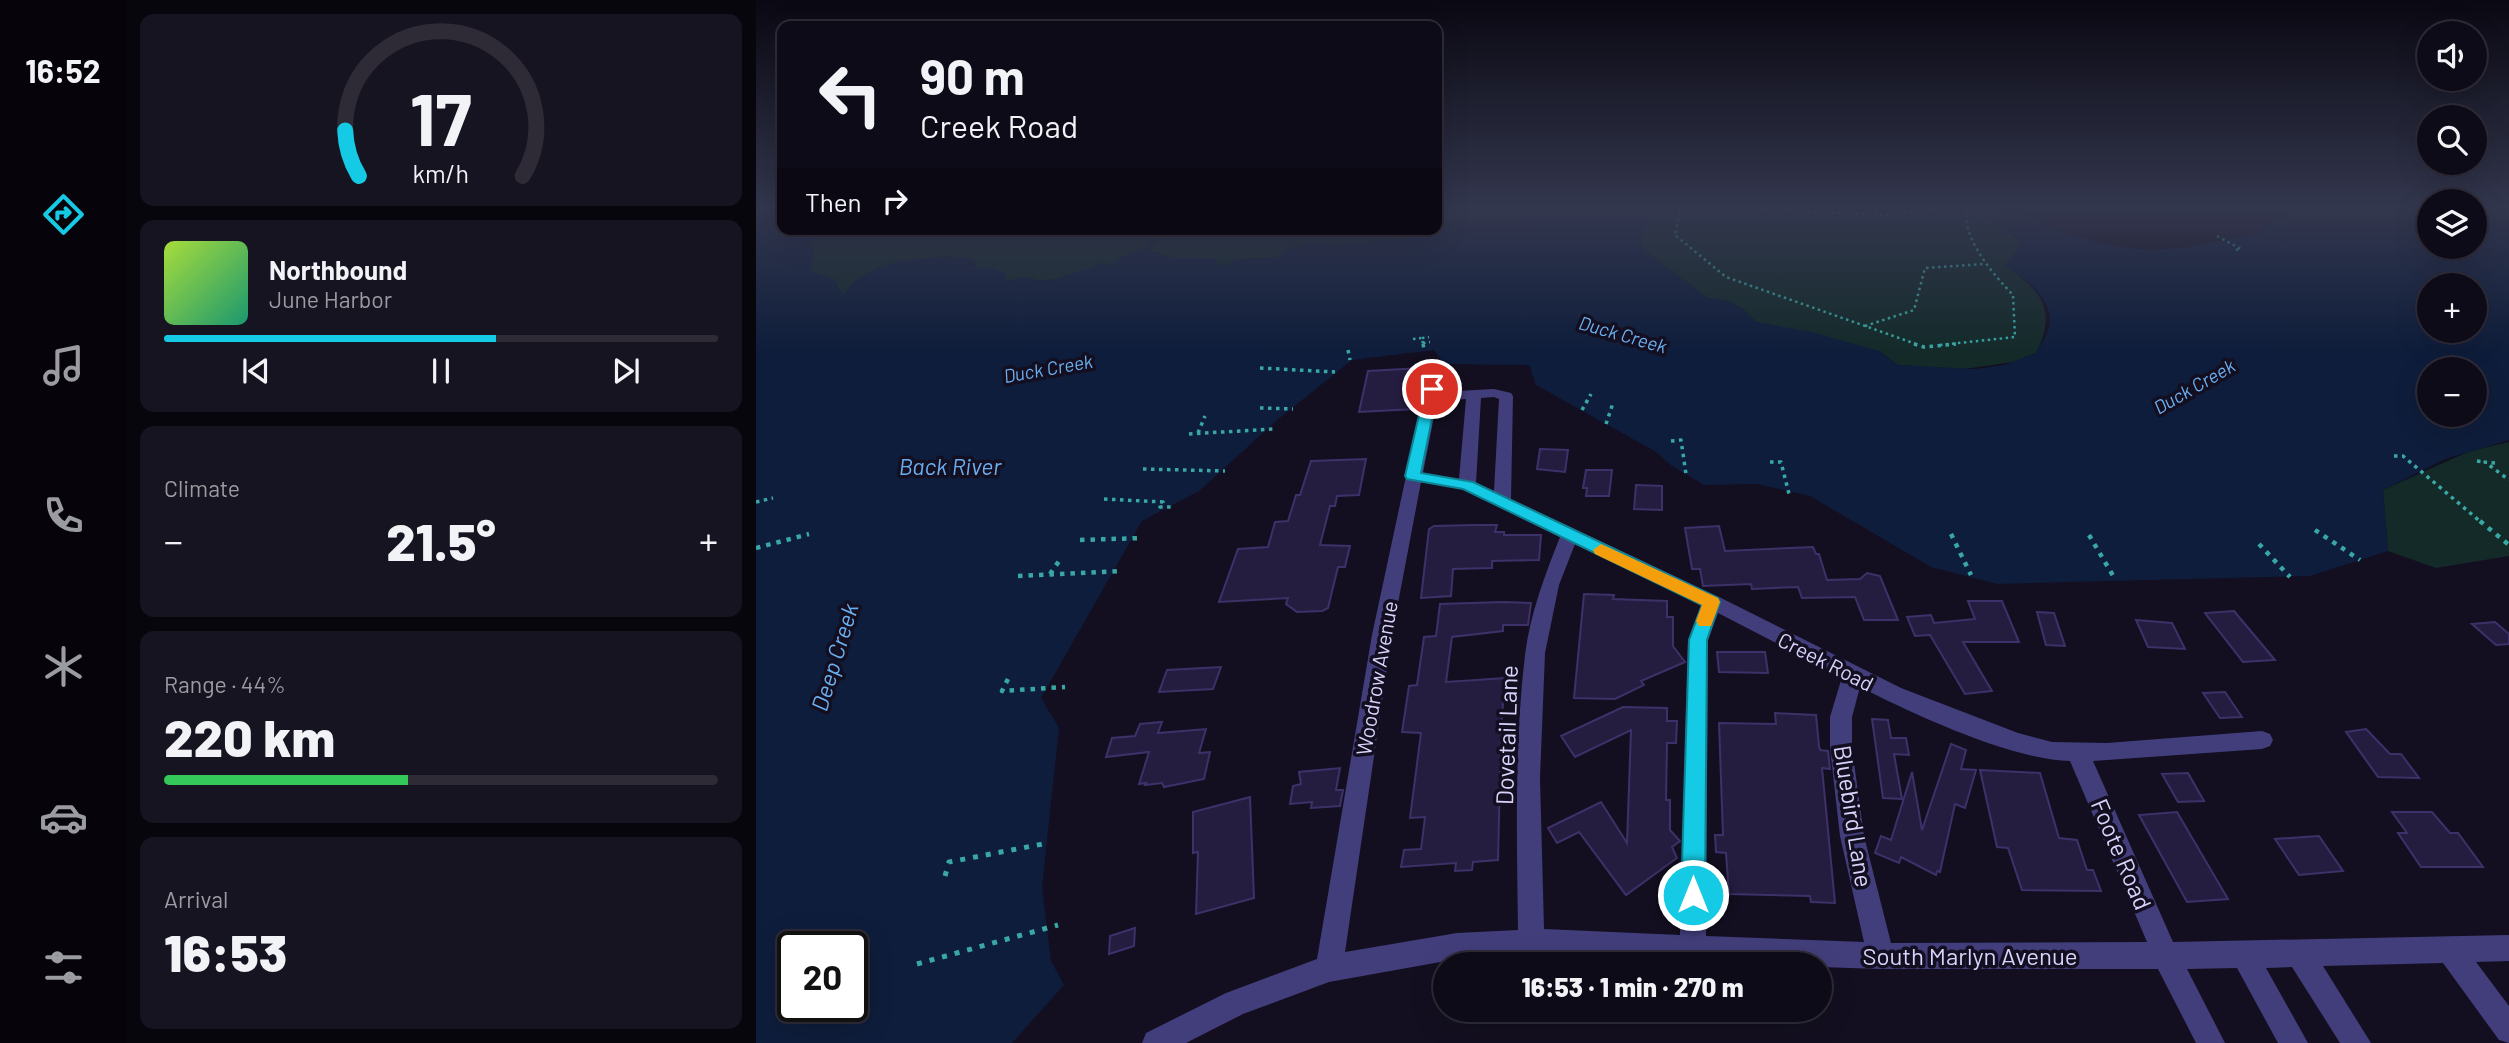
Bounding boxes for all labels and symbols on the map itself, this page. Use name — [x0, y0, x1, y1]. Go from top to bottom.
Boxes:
water label: Duck Creek — [1576, 311, 1670, 358]
water label: Duck Creek — [1002, 349, 1095, 387]
water label: Duck Creek — [2149, 353, 2239, 419]
pin — [1402, 359, 1462, 419]
water label: Back River — [899, 452, 1002, 480]
street label: Woodrow Avenue — [1350, 599, 1402, 757]
water label: Deep Creek — [804, 600, 864, 714]
street label: Creek Road — [1774, 626, 1878, 696]
street label: Dovetail Lane — [1489, 665, 1523, 805]
street label: Bluebird Lane — [1828, 743, 1880, 889]
street label: Foote Road — [2086, 794, 2158, 914]
position arrow — [1656, 858, 1730, 932]
speed limit sign: 20 — [777, 931, 868, 1022]
street label: South Marlyn Avenue — [1862, 941, 2078, 970]

